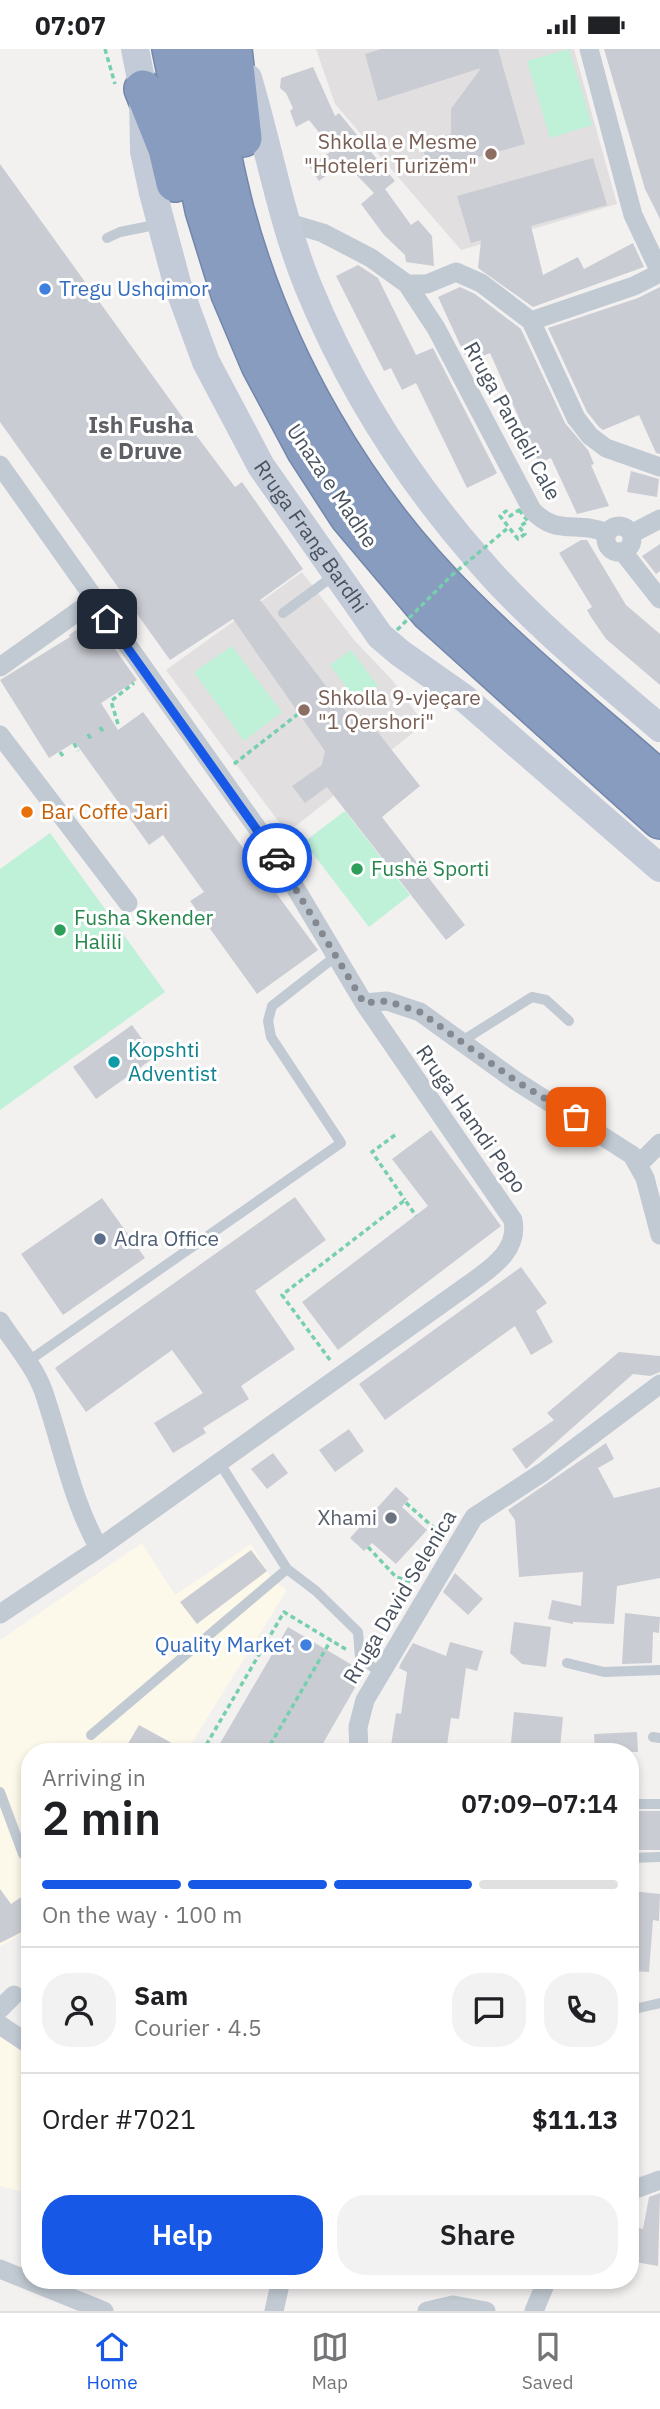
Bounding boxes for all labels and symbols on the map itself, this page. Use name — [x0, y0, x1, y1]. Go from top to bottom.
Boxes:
place label: Shkolla e Mesme "Hoteleri Turizëm" — [304, 127, 477, 179]
marker: Shkolla e Mesme "Hoteleri Turizëm" — [483, 146, 499, 162]
place label: Tregu Ushqimor — [59, 274, 209, 302]
marker: Tregu Ushqimor — [37, 281, 53, 297]
street label: Rruga Pandeli Cale — [458, 336, 568, 505]
district label: Ish Fusha e Druve — [88, 409, 194, 465]
street label: Unaza e Madhe — [281, 418, 385, 553]
street label: Rruga Frang Bardhi — [248, 454, 375, 618]
pin — [77, 589, 137, 649]
place label: Shkolla 9-vjeçare "1 Qershori" — [318, 683, 481, 735]
marker: Shkolla 9-vjeçare "1 Qershori" — [296, 702, 312, 718]
place label: Bar Coffe Jari — [41, 797, 168, 825]
marker: Bar Coffe Jari — [19, 804, 35, 820]
courier — [242, 823, 312, 893]
place label: Fushë Sporti — [371, 854, 489, 882]
marker: Fushë Sporti — [349, 861, 365, 877]
place label: Fusha Skender Halili — [74, 903, 214, 955]
marker: Fusha Skender Halili — [52, 922, 68, 938]
place label: Kopshti Adventist — [128, 1035, 217, 1087]
street label: Rruga Hamdi Pepo — [410, 1039, 533, 1198]
marker: Kopshti Adventist — [106, 1054, 122, 1070]
pin — [546, 1087, 606, 1147]
place label: Adra Office — [114, 1224, 219, 1252]
marker: Adra Office — [92, 1231, 108, 1247]
place label: Xhami — [317, 1503, 377, 1531]
street label: Rruga David Selenica — [336, 1504, 462, 1689]
marker: Xhami — [383, 1510, 399, 1526]
place label: Quality Market — [155, 1630, 292, 1658]
marker: Quality Market — [298, 1637, 314, 1653]

